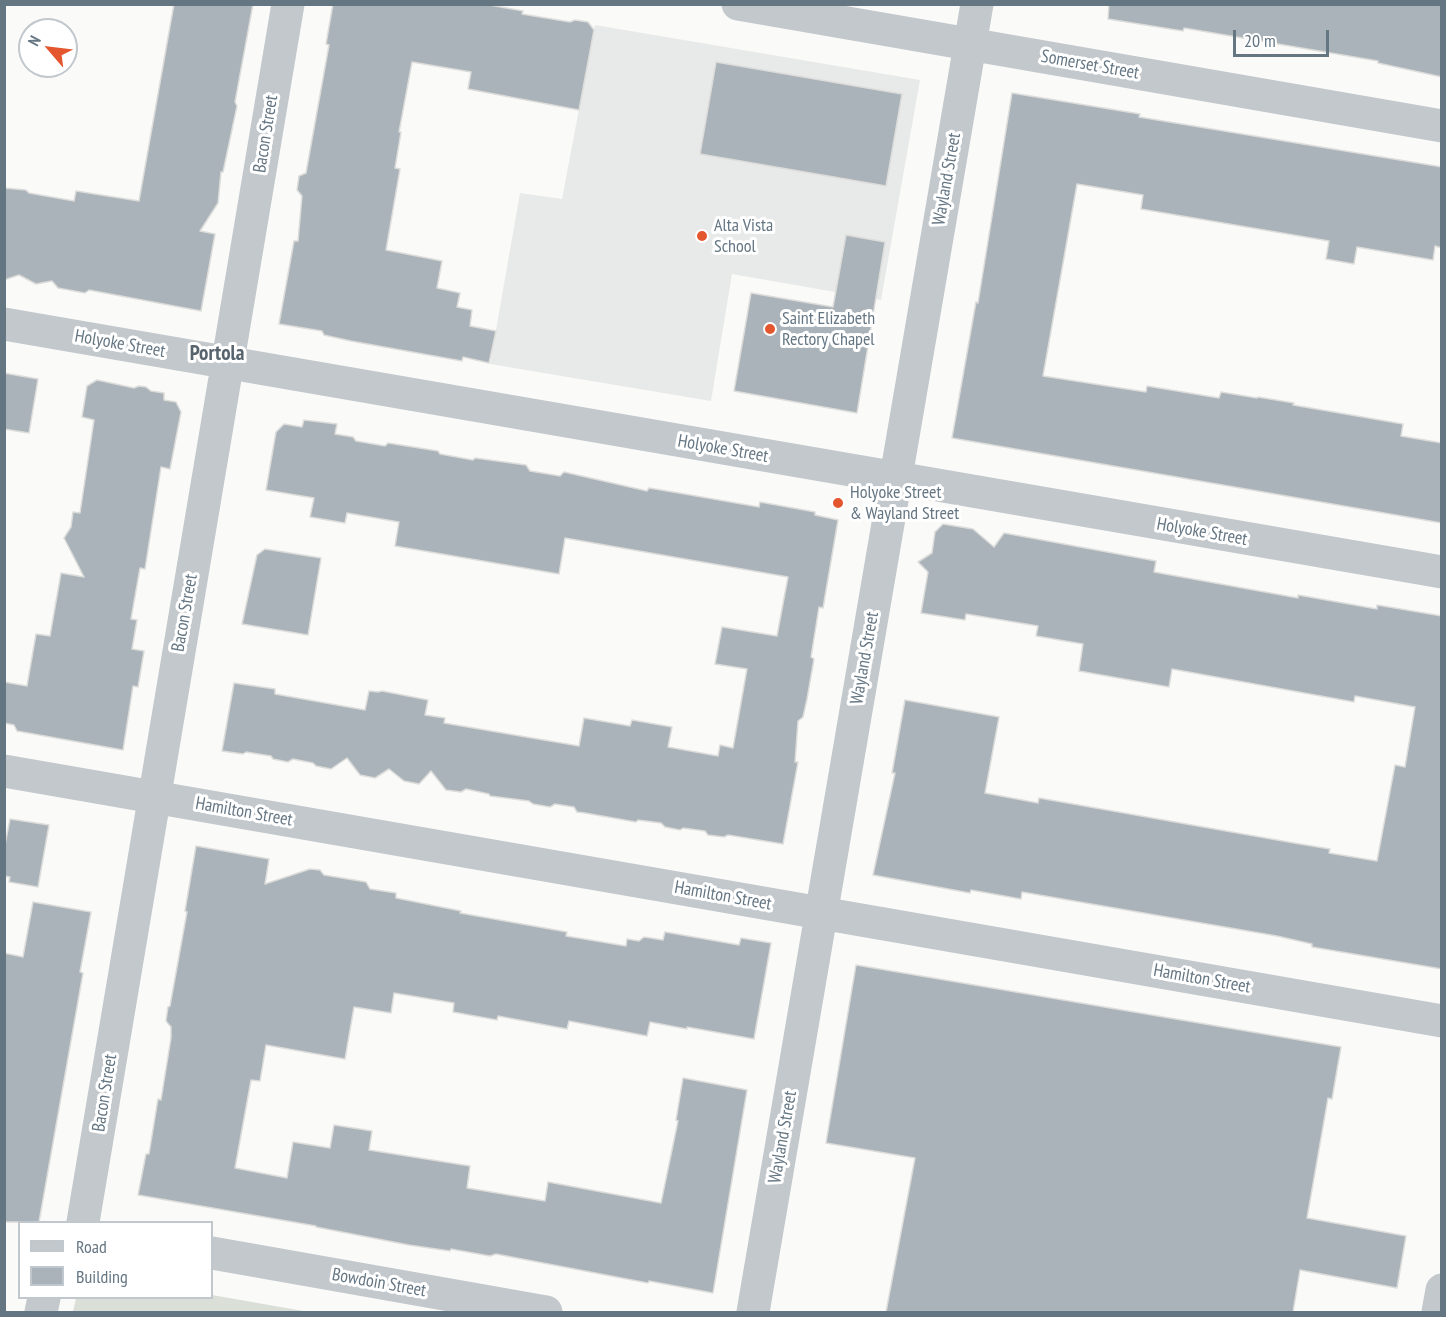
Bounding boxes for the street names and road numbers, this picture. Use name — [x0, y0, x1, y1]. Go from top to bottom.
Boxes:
street label: Somerset Street — [1039, 46, 1141, 84]
street label: Bacon Street — [249, 94, 283, 174]
street label: Wayland Street — [928, 131, 966, 227]
street label: Holyoke Street — [73, 325, 167, 363]
street label: Holyoke Street — [676, 430, 770, 468]
street label: Holyoke Street — [1155, 513, 1249, 551]
street label: Bacon Street — [168, 572, 202, 654]
street label: Wayland Street — [846, 610, 884, 706]
street label: Hamilton Street — [194, 793, 294, 831]
street label: Hamilton Street — [673, 877, 773, 915]
street label: Hamilton Street — [1152, 960, 1252, 998]
street label: Bacon Street — [88, 1053, 122, 1133]
street label: Wayland Street — [764, 1089, 802, 1185]
street label: Bowdoin Street — [330, 1264, 428, 1302]

